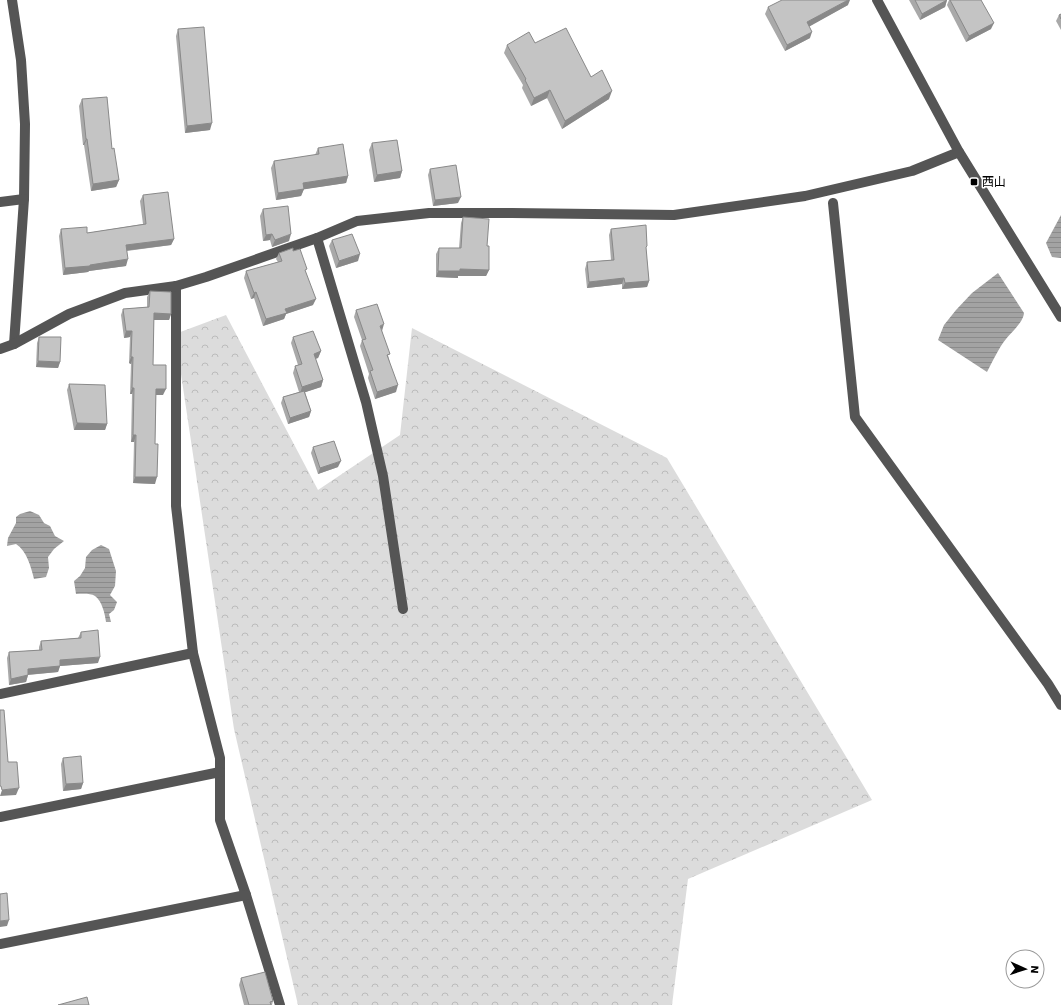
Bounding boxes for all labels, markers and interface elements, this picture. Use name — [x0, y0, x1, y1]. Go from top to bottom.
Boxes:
place label: 西山 — [982, 175, 1006, 189]
marker: 西山 — [969, 177, 979, 187]
north arrow — [1005, 949, 1045, 989]
text: N — [1028, 965, 1041, 974]

